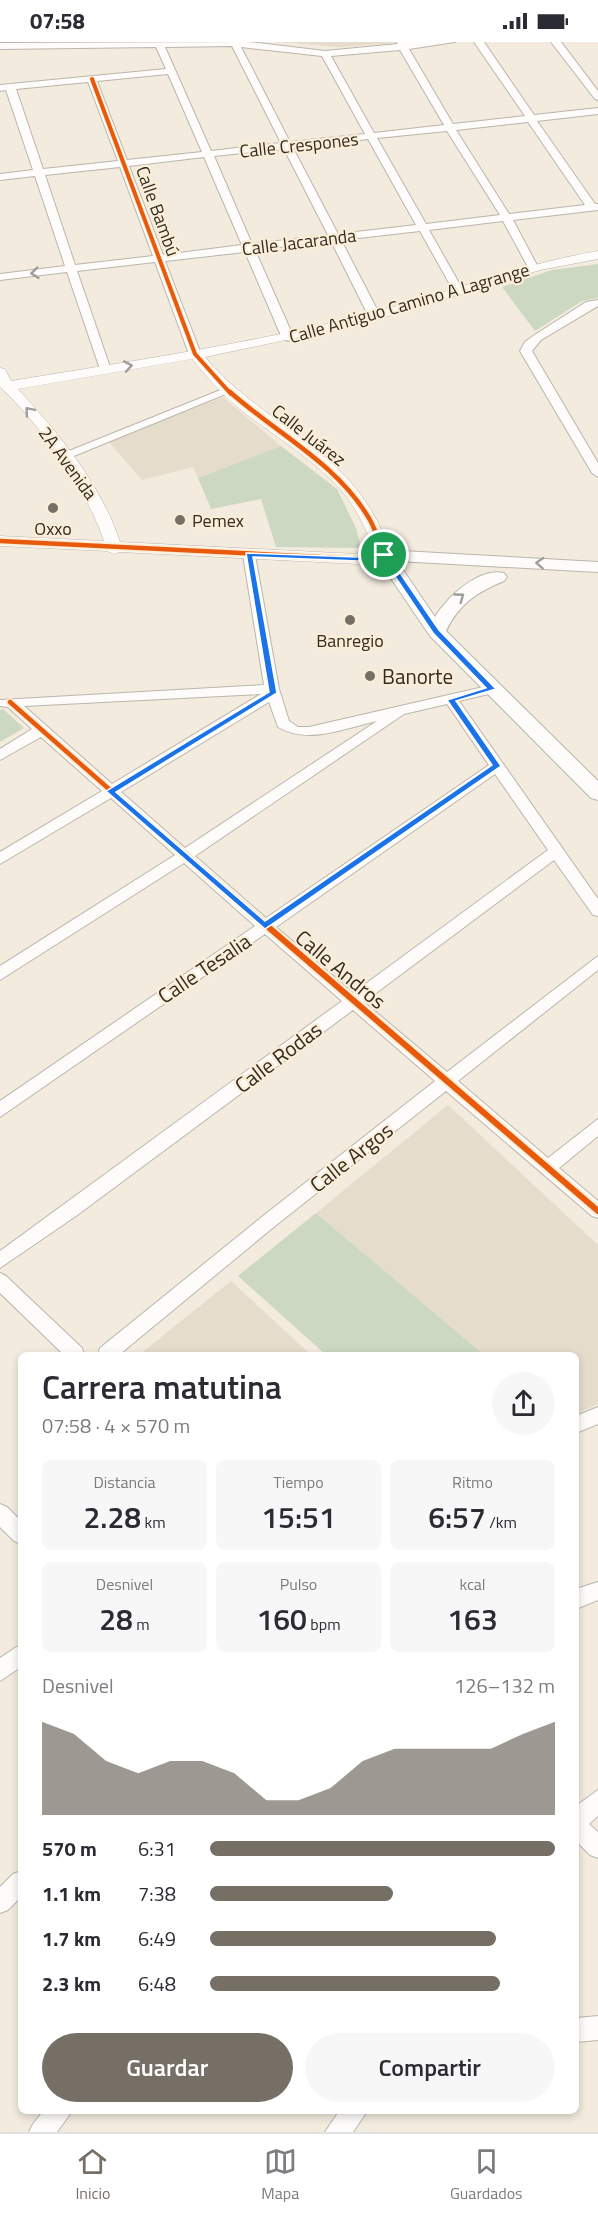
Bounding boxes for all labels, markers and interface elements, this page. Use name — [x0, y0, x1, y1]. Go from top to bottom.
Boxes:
text: 07:58 — [30, 4, 85, 38]
street label: Calle Crespones — [238, 125, 360, 165]
street label: Calle Bambú — [129, 162, 187, 260]
street label: Calle Jacaranda — [240, 222, 358, 262]
street label: Calle Antiguo Camino A Lagrange — [286, 256, 532, 350]
one-way arrow — [31, 266, 40, 279]
one-way arrow — [123, 360, 132, 372]
street label: Calle Juárez — [266, 397, 352, 473]
one-way arrow — [25, 407, 36, 418]
street label: 2A Avenida — [32, 421, 104, 505]
marker: Oxxo — [46, 501, 60, 515]
place label: Pemex — [192, 507, 244, 534]
marker: Pemex — [173, 513, 187, 527]
place label: Oxxo — [34, 515, 72, 542]
pin — [358, 529, 409, 580]
icon: arrive — [367, 538, 400, 571]
one-way arrow — [535, 557, 544, 570]
one-way arrow — [453, 593, 464, 604]
marker: Banregio — [343, 613, 357, 627]
place label: Banregio — [316, 627, 384, 654]
place label: Banorte — [382, 660, 453, 692]
marker: Banorte — [363, 669, 377, 683]
street label: Calle Andros — [289, 921, 393, 1017]
street label: Calle Tesalia — [151, 925, 258, 1011]
street label: Calle Rodas — [228, 1013, 328, 1101]
street label: Calle Argos — [302, 1114, 400, 1200]
text: Carrera matutina — [42, 1362, 282, 1412]
button: share — [492, 1372, 555, 1435]
text: 07:58 · 4 × 570 m — [42, 1410, 190, 1441]
text: Distancia — [94, 1470, 155, 1494]
text: Tiempo — [273, 1470, 324, 1494]
text: Ritmo — [452, 1470, 493, 1494]
text: 2.28 — [83, 1494, 141, 1540]
text: 15:51 — [261, 1494, 336, 1540]
text: 6:57 — [428, 1494, 486, 1540]
text: km — [141, 1510, 166, 1534]
text: /km — [486, 1510, 517, 1534]
text: Desnivel — [96, 1572, 153, 1596]
text: Pulso — [280, 1572, 317, 1596]
text: kcal — [459, 1572, 486, 1596]
text: 28 — [99, 1596, 133, 1642]
text: 160 — [256, 1596, 307, 1642]
text: 163 — [447, 1596, 498, 1642]
text: m — [133, 1612, 150, 1636]
text: bpm — [307, 1612, 341, 1636]
text: Desnivel — [42, 1670, 114, 1701]
text: 126–132 m — [454, 1670, 555, 1701]
text: 570 m — [42, 1833, 97, 1864]
text: 6:31 — [138, 1833, 176, 1864]
text: 1.1 km — [42, 1878, 101, 1909]
text: 7:38 — [138, 1878, 176, 1909]
text: 1.7 km — [42, 1923, 101, 1954]
text: 6:49 — [138, 1923, 176, 1954]
text: 2.3 km — [42, 1968, 101, 1999]
text: 6:48 — [138, 1968, 176, 1999]
button: Guardar — [42, 2033, 293, 2102]
button: Compartir — [305, 2033, 555, 2102]
tab: Inicio — [75, 2145, 110, 2205]
tab: Mapa — [261, 2145, 299, 2205]
tab: Guardados — [450, 2145, 523, 2205]

